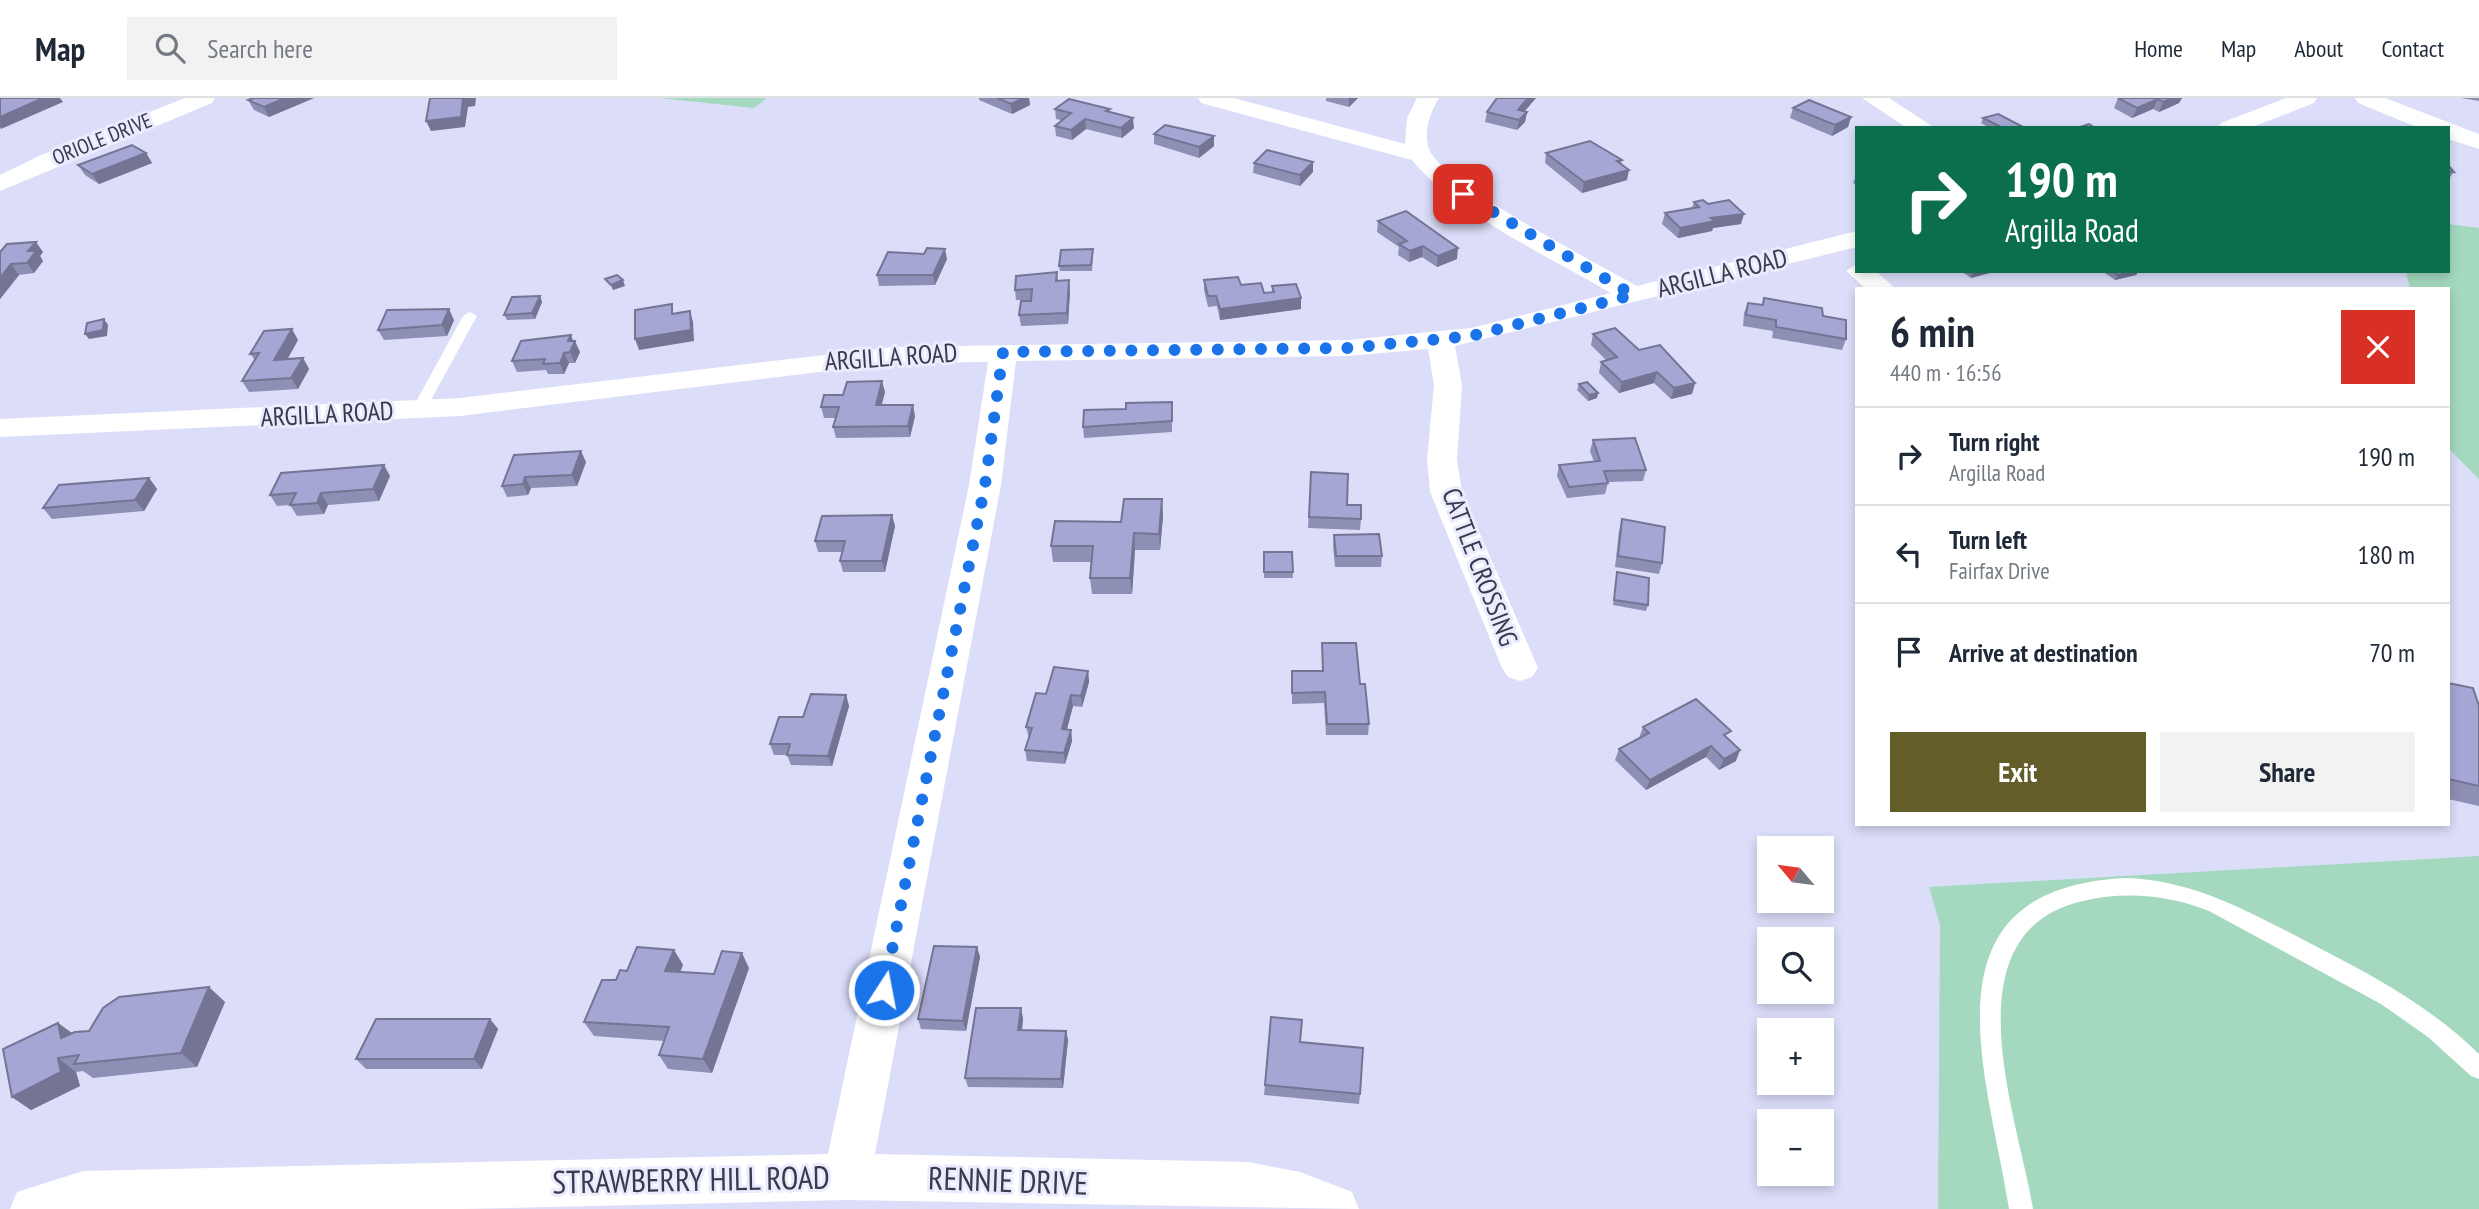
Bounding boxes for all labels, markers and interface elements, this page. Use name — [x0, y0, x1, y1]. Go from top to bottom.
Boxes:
search box — [127, 17, 617, 80]
text: Map — [35, 27, 85, 70]
icon: search — [151, 29, 189, 67]
text: Search here — [207, 32, 313, 65]
text: Home — [2134, 33, 2183, 64]
text: Map — [2221, 33, 2256, 64]
text: About — [2294, 33, 2343, 64]
text: Contact — [2381, 33, 2444, 64]
street label: ORIOLE DRIVE — [48, 106, 156, 171]
text: 190 m — [2005, 147, 2118, 211]
icon: right — [1890, 154, 1981, 245]
pin — [1433, 164, 1493, 224]
icon: arrive — [1444, 175, 1482, 213]
text: Argilla Road — [2005, 209, 2139, 251]
street label: ARGILLA ROAD — [1653, 240, 1790, 305]
text: 6 min — [1890, 304, 1975, 359]
button: close — [2341, 310, 2415, 384]
street label: ARGILLA ROAD — [823, 335, 958, 378]
text: 440 m · 16:56 — [1890, 358, 2002, 387]
street label: ARGILLA ROAD — [260, 394, 394, 433]
text: Turn right — [1949, 425, 2040, 458]
icon: right — [1890, 437, 1928, 475]
text: 190 m — [2357, 440, 2415, 473]
text: Argilla Road — [1949, 458, 2045, 487]
street label: CATTLE CROSSING — [1435, 483, 1526, 650]
text: Turn left — [1949, 523, 2027, 556]
icon: left — [1890, 535, 1928, 573]
text: 180 m — [2357, 538, 2415, 571]
text: Fairfax Drive — [1949, 556, 2050, 585]
icon: arrive — [1890, 633, 1928, 671]
text: Arrive at destination — [1949, 636, 2138, 669]
text: 70 m — [2369, 636, 2415, 669]
button: Exit — [1890, 732, 2146, 812]
button: Share — [2160, 732, 2415, 812]
north arrow — [1757, 836, 1834, 914]
map controls — [1757, 836, 1834, 1186]
button: search — [1757, 927, 1834, 1004]
position arrow — [847, 953, 921, 1027]
button: + — [1757, 1018, 1834, 1095]
button: − — [1757, 1109, 1834, 1186]
street label: STRAWBERRY HILL ROAD — [552, 1156, 830, 1202]
street label: RENNIE DRIVE — [928, 1156, 1089, 1204]

